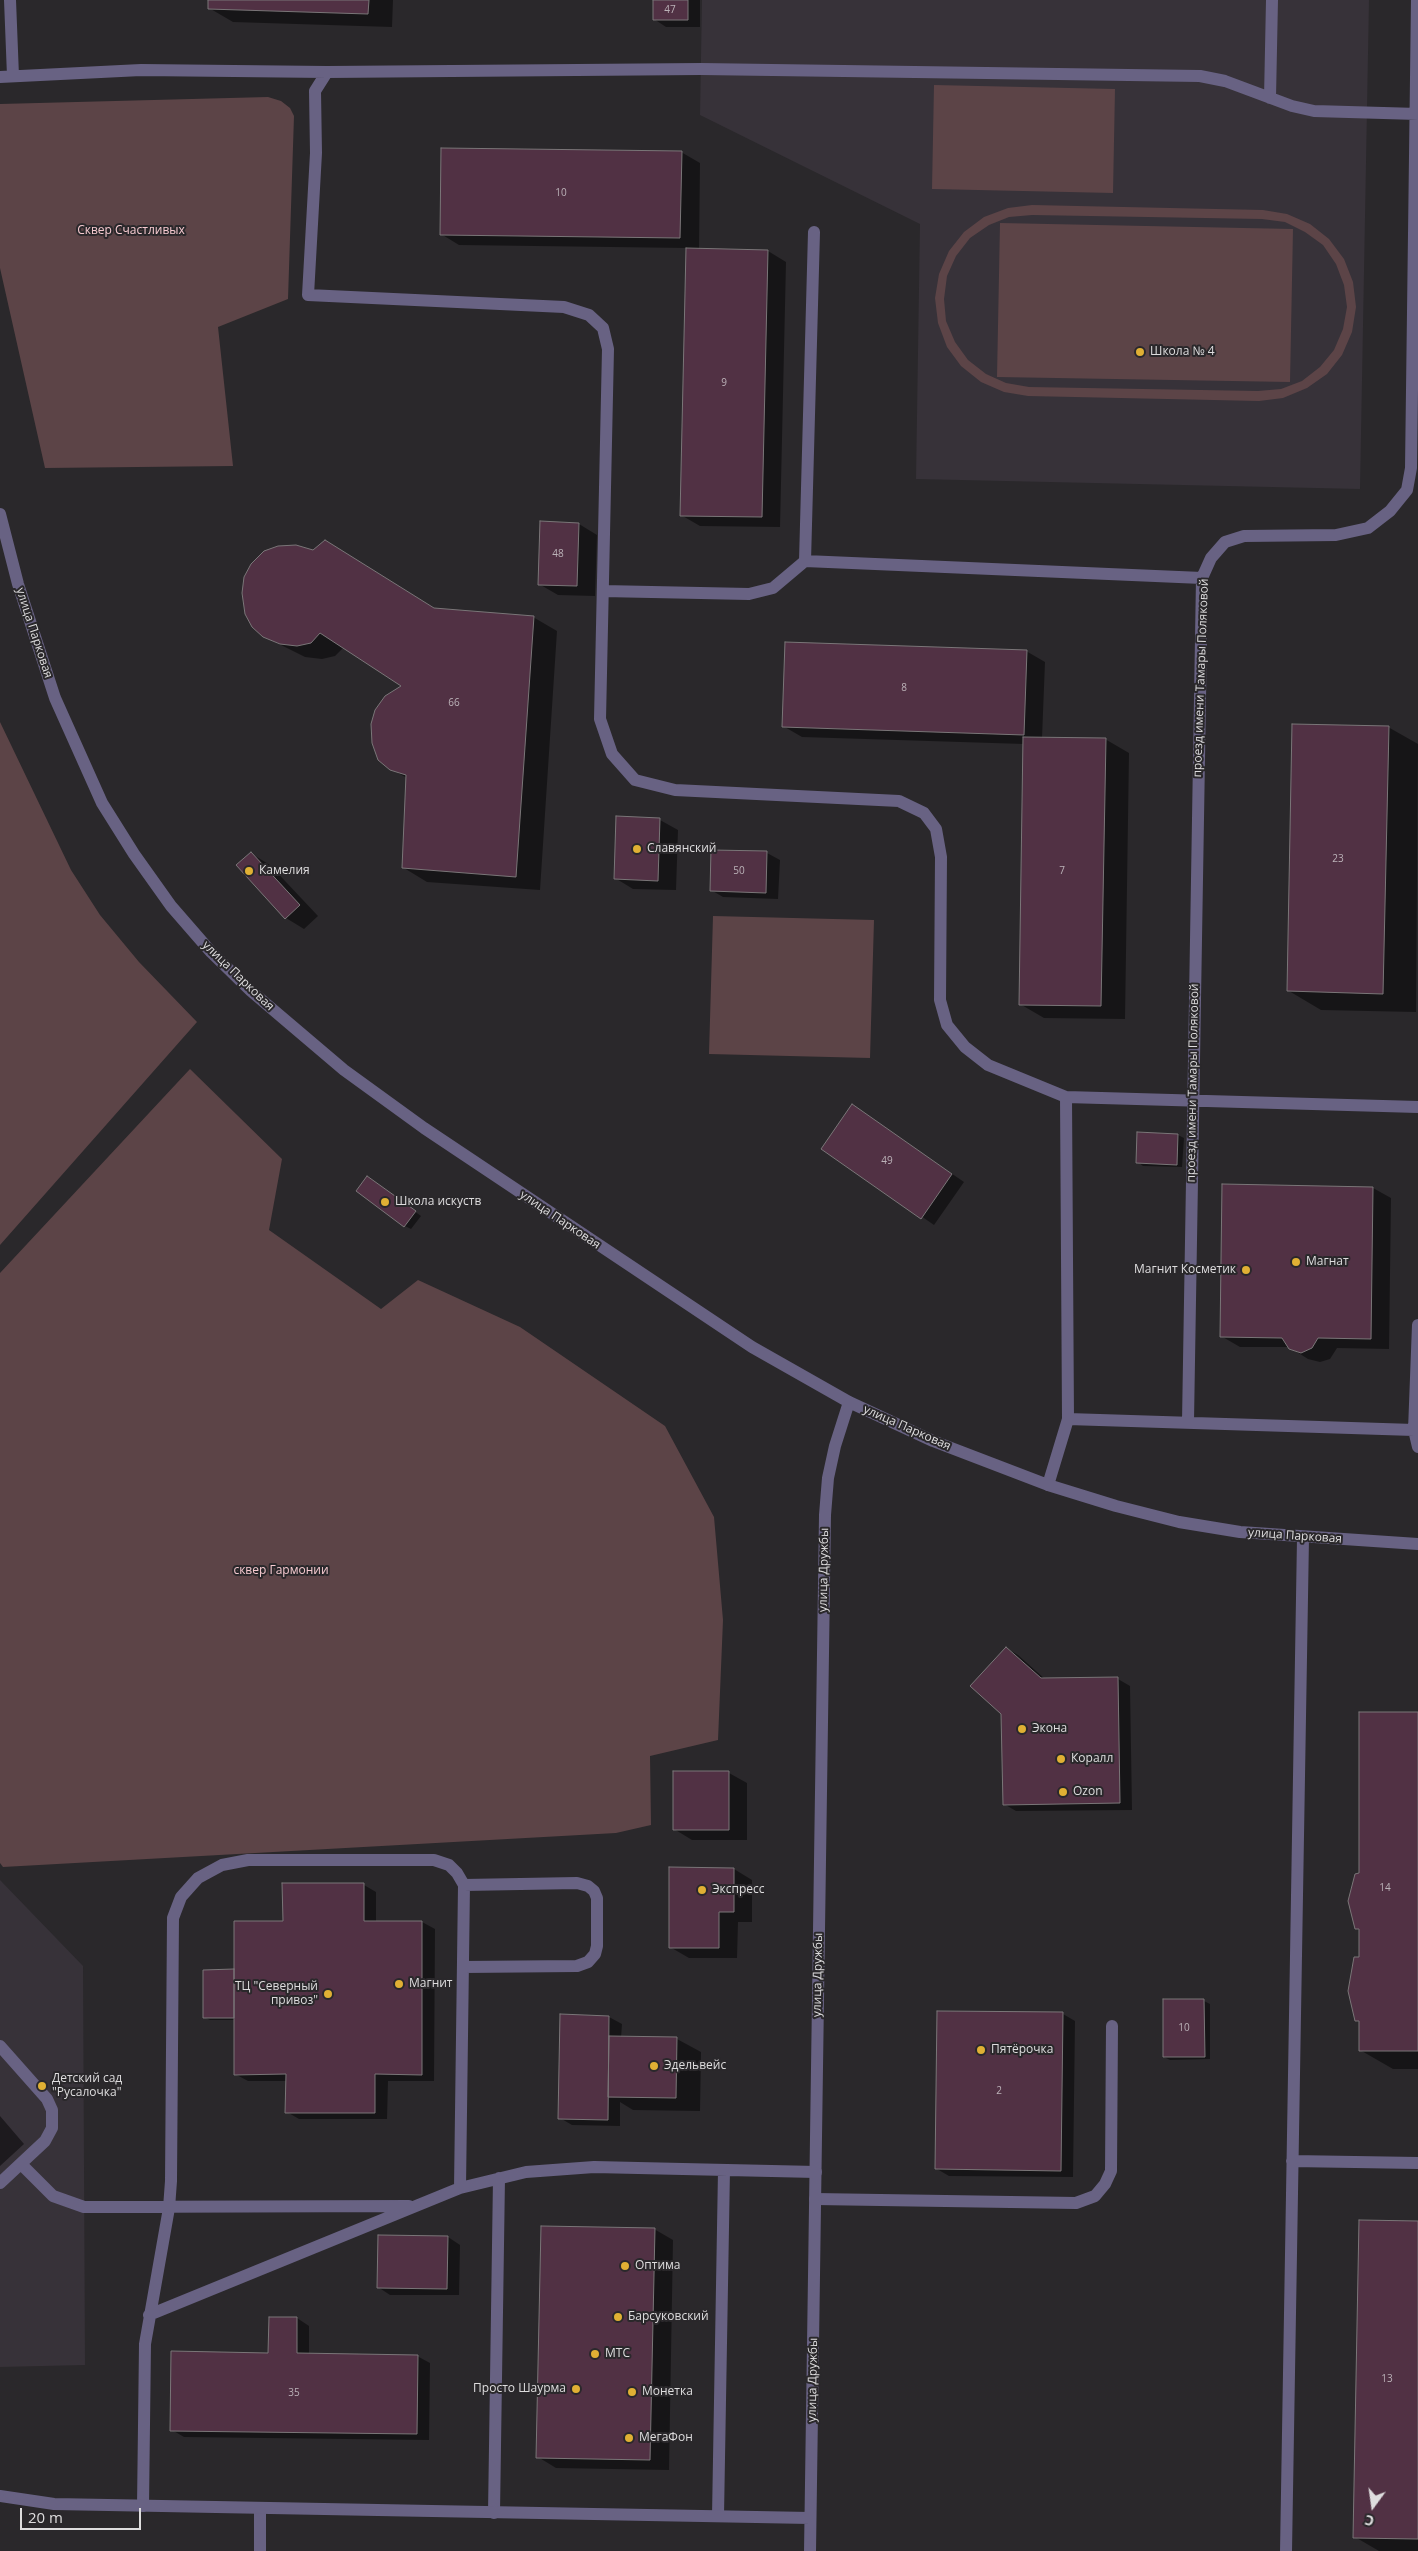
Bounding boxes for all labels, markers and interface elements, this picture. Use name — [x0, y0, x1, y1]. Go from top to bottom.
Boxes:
house number: 47 — [664, 4, 676, 16]
house number: 10 — [555, 187, 567, 199]
park label: Сквер Счастливых — [77, 224, 185, 238]
place label: Школа № 4 — [1150, 345, 1215, 359]
marker: Школа № 4 — [1134, 346, 1146, 358]
house number: 9 — [721, 377, 727, 389]
house number: 48 — [552, 548, 564, 560]
street label: проезд имени Тамары Поляковой — [1190, 578, 1212, 778]
street label: улица Парковая — [13, 586, 55, 680]
house number: 8 — [901, 682, 907, 694]
house number: 66 — [448, 697, 460, 709]
place label: Славянский — [647, 842, 716, 856]
marker: Славянский — [631, 843, 643, 855]
house number: 23 — [1332, 853, 1344, 865]
place label: Камелия — [259, 864, 310, 878]
marker: Камелия — [243, 865, 255, 877]
house number: 50 — [733, 865, 745, 877]
house number: 7 — [1059, 865, 1065, 877]
street label: улица Парковая — [199, 938, 277, 1014]
street label: проезд имени Тамары Поляковой — [1184, 983, 1202, 1183]
house number: 49 — [881, 1155, 893, 1167]
street label: улица Парковая — [517, 1188, 603, 1252]
place label: Школа искуств — [395, 1195, 481, 1209]
marker: Школа искуств — [379, 1196, 391, 1208]
place label: Магнат — [1306, 1255, 1349, 1269]
marker: Магнат — [1290, 1256, 1302, 1268]
place label: Магнит Косметик — [1134, 1263, 1236, 1277]
marker: Магнит Косметик — [1240, 1264, 1252, 1276]
street label: улица Парковая — [861, 1402, 953, 1454]
street label: улица Парковая — [1248, 1526, 1342, 1546]
street label: улица Дружбы — [816, 1528, 832, 1612]
park label: сквер Гармонии — [233, 1564, 329, 1578]
place label: Экона — [1032, 1722, 1067, 1736]
marker: Экона — [1016, 1723, 1028, 1735]
place label: Коралл — [1071, 1752, 1113, 1766]
marker: Коралл — [1055, 1753, 1067, 1765]
place label: Ozon — [1073, 1785, 1103, 1799]
marker: Ozon — [1057, 1786, 1069, 1798]
house number: 14 — [1379, 1882, 1391, 1894]
place label: Экспресс — [712, 1883, 765, 1897]
marker: Экспресс — [696, 1884, 708, 1896]
street label: улица Дружбы — [810, 1933, 826, 2017]
place label: Магнит — [409, 1977, 453, 1991]
marker: Магнит — [393, 1978, 405, 1990]
place label: ТЦ "Северный привоз" — [235, 1980, 318, 2008]
marker: ТЦ "Северный привоз" — [322, 1988, 334, 2000]
house number: 10 — [1178, 2022, 1190, 2034]
place label: Пятёрочка — [991, 2043, 1053, 2057]
marker: Пятёрочка — [975, 2044, 987, 2056]
place label: Эдельвейс — [664, 2059, 726, 2073]
marker: Эдельвейс — [648, 2060, 660, 2072]
place label: Детский сад "Русалочка" — [52, 2072, 122, 2100]
marker: Детский сад "Русалочка" — [36, 2080, 48, 2092]
house number: 2 — [996, 2085, 1002, 2097]
place label: Оптима — [635, 2259, 681, 2273]
marker: Оптима — [619, 2260, 631, 2272]
place label: Барсуковский — [628, 2310, 709, 2324]
marker: Барсуковский — [612, 2311, 624, 2323]
street label: улица Дружбы — [805, 2338, 821, 2422]
place label: МТС — [605, 2347, 630, 2361]
marker: МТС — [589, 2348, 601, 2360]
house number: 13 — [1381, 2373, 1393, 2385]
place label: Просто Шаурма — [473, 2382, 566, 2396]
marker: Просто Шаурма — [570, 2383, 582, 2395]
place label: Монетка — [642, 2385, 693, 2399]
marker: Монетка — [626, 2386, 638, 2398]
house number: 35 — [288, 2387, 300, 2399]
place label: МегаФон — [639, 2431, 693, 2445]
marker: МегаФон — [623, 2432, 635, 2444]
north arrow — [1348, 2481, 1398, 2531]
scale bar — [22, 2498, 144, 2530]
text: 20 m — [28, 2507, 63, 2527]
text: С — [1363, 2511, 1376, 2531]

